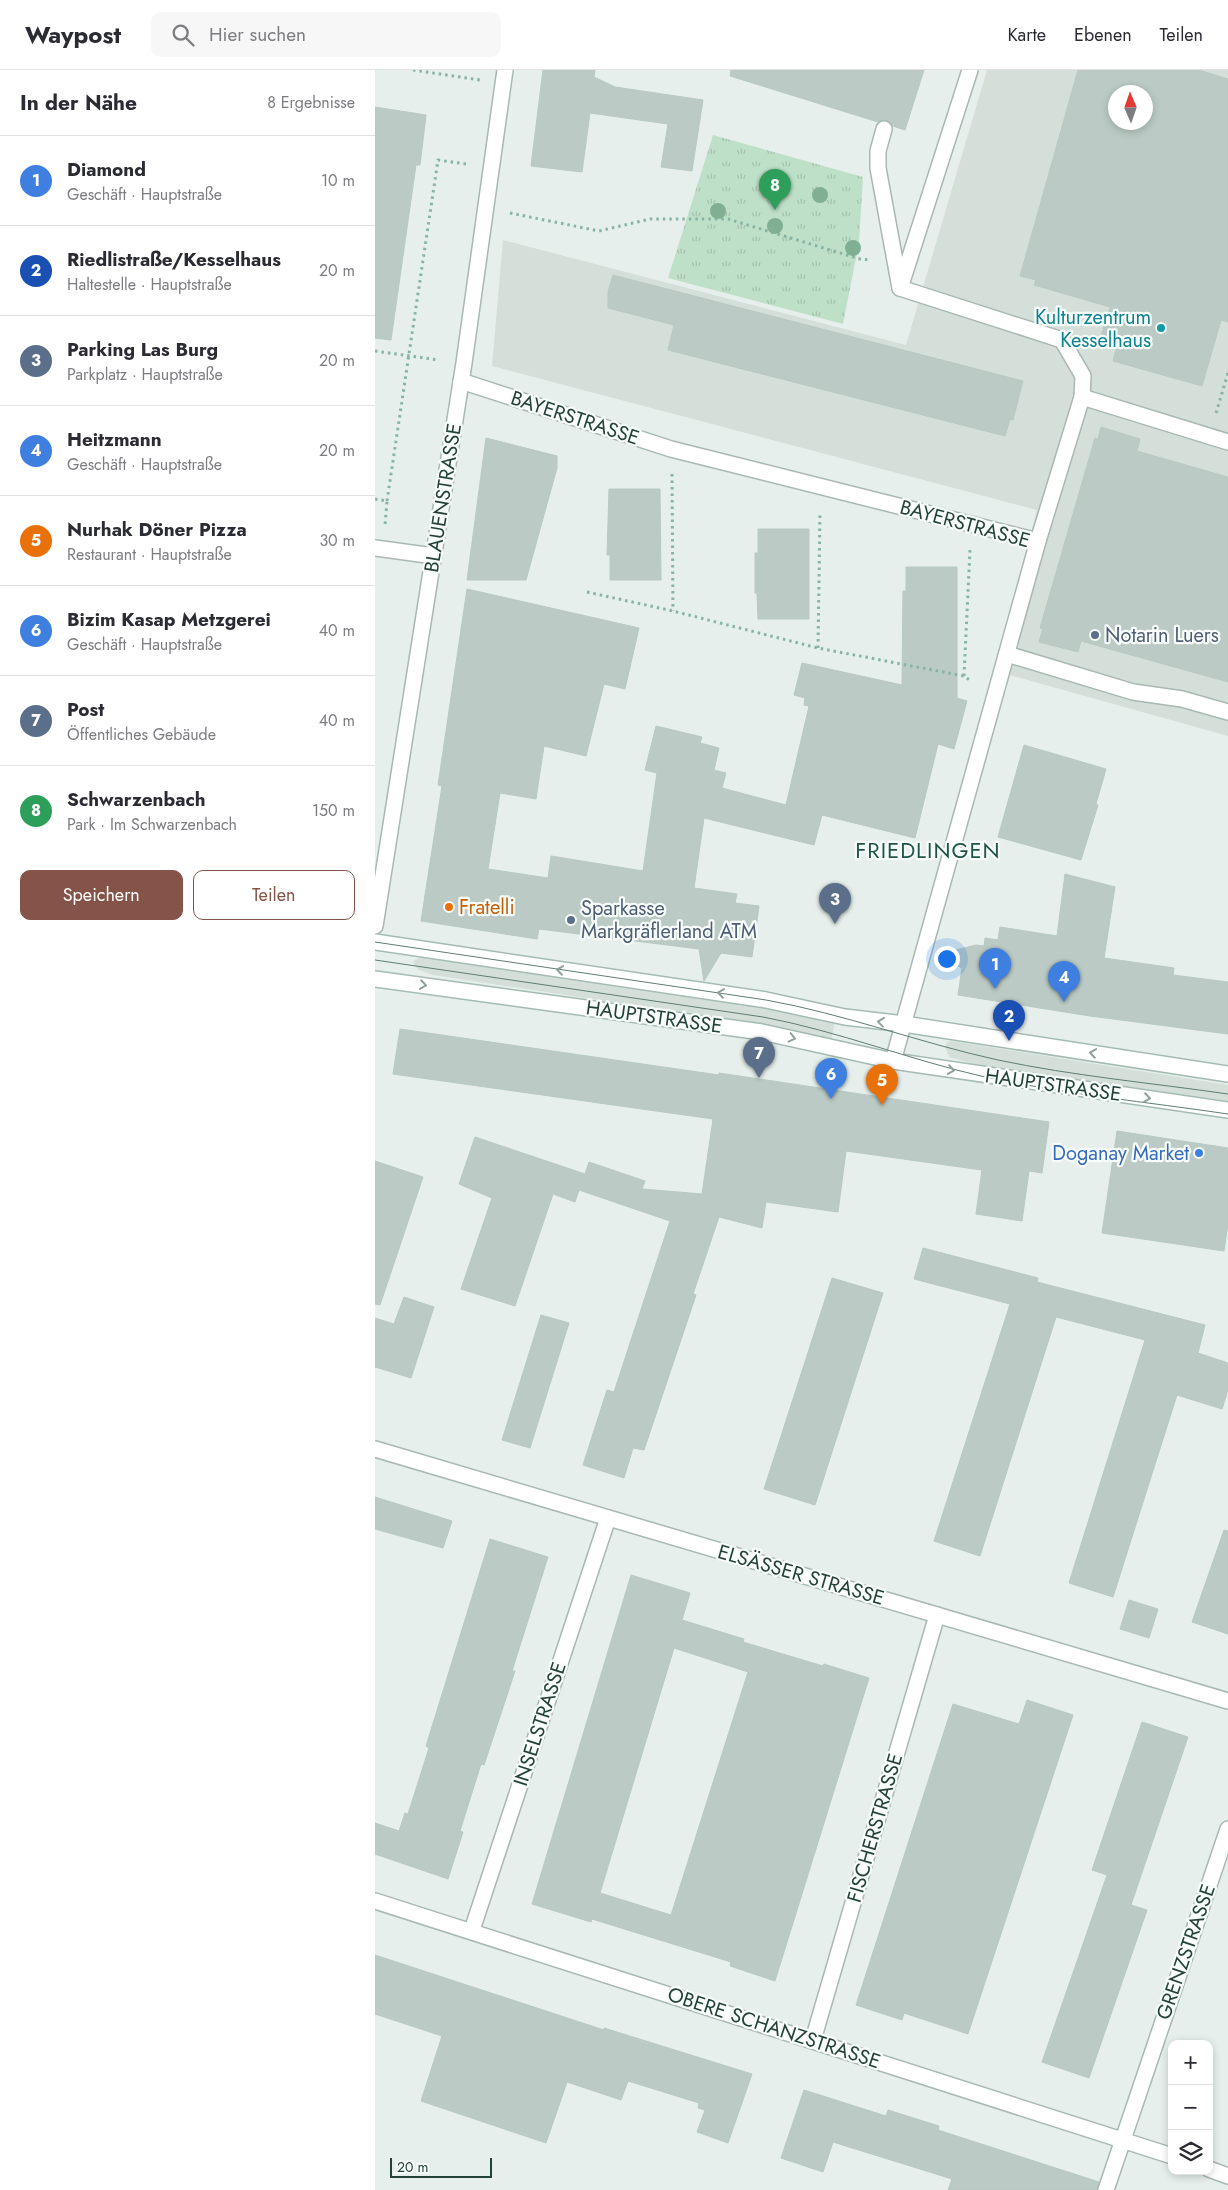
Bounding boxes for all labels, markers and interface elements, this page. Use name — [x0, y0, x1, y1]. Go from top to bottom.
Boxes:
search box — [151, 12, 501, 57]
text: Waypost — [25, 17, 121, 52]
icon: search — [169, 21, 197, 49]
text: Hier suchen — [209, 21, 306, 48]
text: Karte — [1007, 22, 1046, 48]
text: Ebenen — [1074, 22, 1132, 48]
text: Teilen — [1160, 22, 1203, 48]
north arrow — [1108, 85, 1153, 130]
text: In der Nähe — [20, 88, 137, 118]
text: 8 Ergebnisse — [267, 91, 355, 114]
text: Diamond — [67, 156, 146, 183]
text: 1 — [32, 169, 40, 192]
text: 10 m — [321, 169, 355, 192]
pin: 8 — [759, 169, 791, 210]
text: Geschäft · Hauptstraße — [67, 183, 222, 206]
text: Riedlistraße/Kesselhaus — [67, 246, 281, 273]
text: 2 — [31, 259, 41, 282]
text: 20 m — [319, 259, 355, 282]
text: Haltestelle · Hauptstraße — [67, 273, 232, 296]
place label: Kulturzentrum Kesselhaus — [1035, 303, 1151, 355]
marker: Kulturzentrum Kesselhaus — [1155, 322, 1167, 334]
text: Parking Las Burg — [67, 336, 218, 363]
text: 3 — [31, 349, 41, 372]
text: 20 m — [319, 349, 355, 372]
text: Parkplatz · Hauptstraße — [67, 363, 223, 386]
street label: BAYERSTRASSE — [507, 384, 643, 452]
street label: BLAUENSTRASSE — [417, 421, 469, 575]
text: Heitzmann — [67, 426, 162, 453]
text: 4 — [30, 439, 42, 462]
text: 20 m — [319, 439, 355, 462]
text: Geschäft · Hauptstraße — [67, 453, 222, 476]
street label: BAYERSTRASSE — [897, 493, 1033, 555]
text: Nurhak Döner Pizza — [67, 516, 247, 543]
text: 5 — [31, 529, 41, 552]
text: 30 m — [319, 529, 355, 552]
text: Restaurant · Hauptstraße — [67, 543, 232, 566]
text: Bizim Kasap Metzgerei — [67, 606, 271, 633]
text: 6 — [31, 619, 41, 642]
text: 40 m — [319, 619, 355, 642]
place label: Notarin Luers — [1105, 621, 1219, 650]
marker: Notarin Luers — [1089, 629, 1101, 641]
text: Geschäft · Hauptstraße — [67, 633, 222, 656]
text: Post — [67, 696, 104, 723]
text: 7 — [31, 709, 41, 732]
text: 40 m — [319, 709, 355, 732]
text: Öffentliches Gebäude — [67, 723, 216, 746]
text: Schwarzenbach — [67, 786, 206, 813]
text: 8 — [31, 799, 41, 822]
text: 150 m — [312, 799, 355, 822]
text: Park · Im Schwarzenbach — [67, 813, 237, 836]
district label: FRIEDLINGEN — [855, 834, 1001, 866]
button: Speichern — [20, 870, 183, 920]
button: Teilen — [193, 870, 355, 920]
pin: 3 — [819, 883, 851, 924]
place label: Fratelli — [459, 893, 515, 922]
place label: Sparkasse Markgräflerland ATM — [581, 894, 757, 946]
marker: Fratelli — [443, 901, 455, 913]
marker: Sparkasse Markgräflerland ATM — [565, 914, 577, 926]
your location — [934, 946, 960, 972]
pin: 1 — [979, 948, 1011, 989]
pin: 4 — [1048, 961, 1080, 1002]
one-way arrow — [556, 965, 564, 975]
one-way arrow — [419, 980, 428, 990]
one-way arrow — [717, 989, 725, 999]
street label: HAUPTSTRASSE — [584, 993, 724, 1041]
pin: 2 — [993, 1000, 1025, 1041]
one-way arrow — [876, 1017, 885, 1027]
one-way arrow — [787, 1033, 796, 1043]
pin: 7 — [743, 1037, 775, 1078]
one-way arrow — [1089, 1049, 1098, 1059]
pin: 6 — [815, 1058, 847, 1099]
street label: HAUPTSTRASSE — [983, 1061, 1123, 1109]
pin: 5 — [866, 1064, 898, 1105]
one-way arrow — [947, 1064, 956, 1074]
one-way arrow — [1142, 1093, 1151, 1103]
place label: Doganay Market — [1052, 1139, 1189, 1168]
marker: Doganay Market — [1193, 1147, 1205, 1159]
street label: ELSÄSSER STRASSE — [714, 1537, 888, 1613]
street label: INSELSTRASSE — [506, 1658, 574, 1790]
street label: FISCHERSTRASSE — [840, 1750, 910, 1906]
street label: GRENZSTRASSE — [1149, 1880, 1223, 2024]
street label: OBERE SCHANZSTRASSE — [664, 1980, 884, 2076]
map controls — [1168, 2040, 1213, 2175]
button: + — [1168, 2040, 1213, 2085]
button: − — [1168, 2085, 1213, 2130]
button: layers — [1168, 2130, 1213, 2175]
scale bar — [390, 2155, 493, 2178]
text: 20 m — [397, 2157, 429, 2177]

